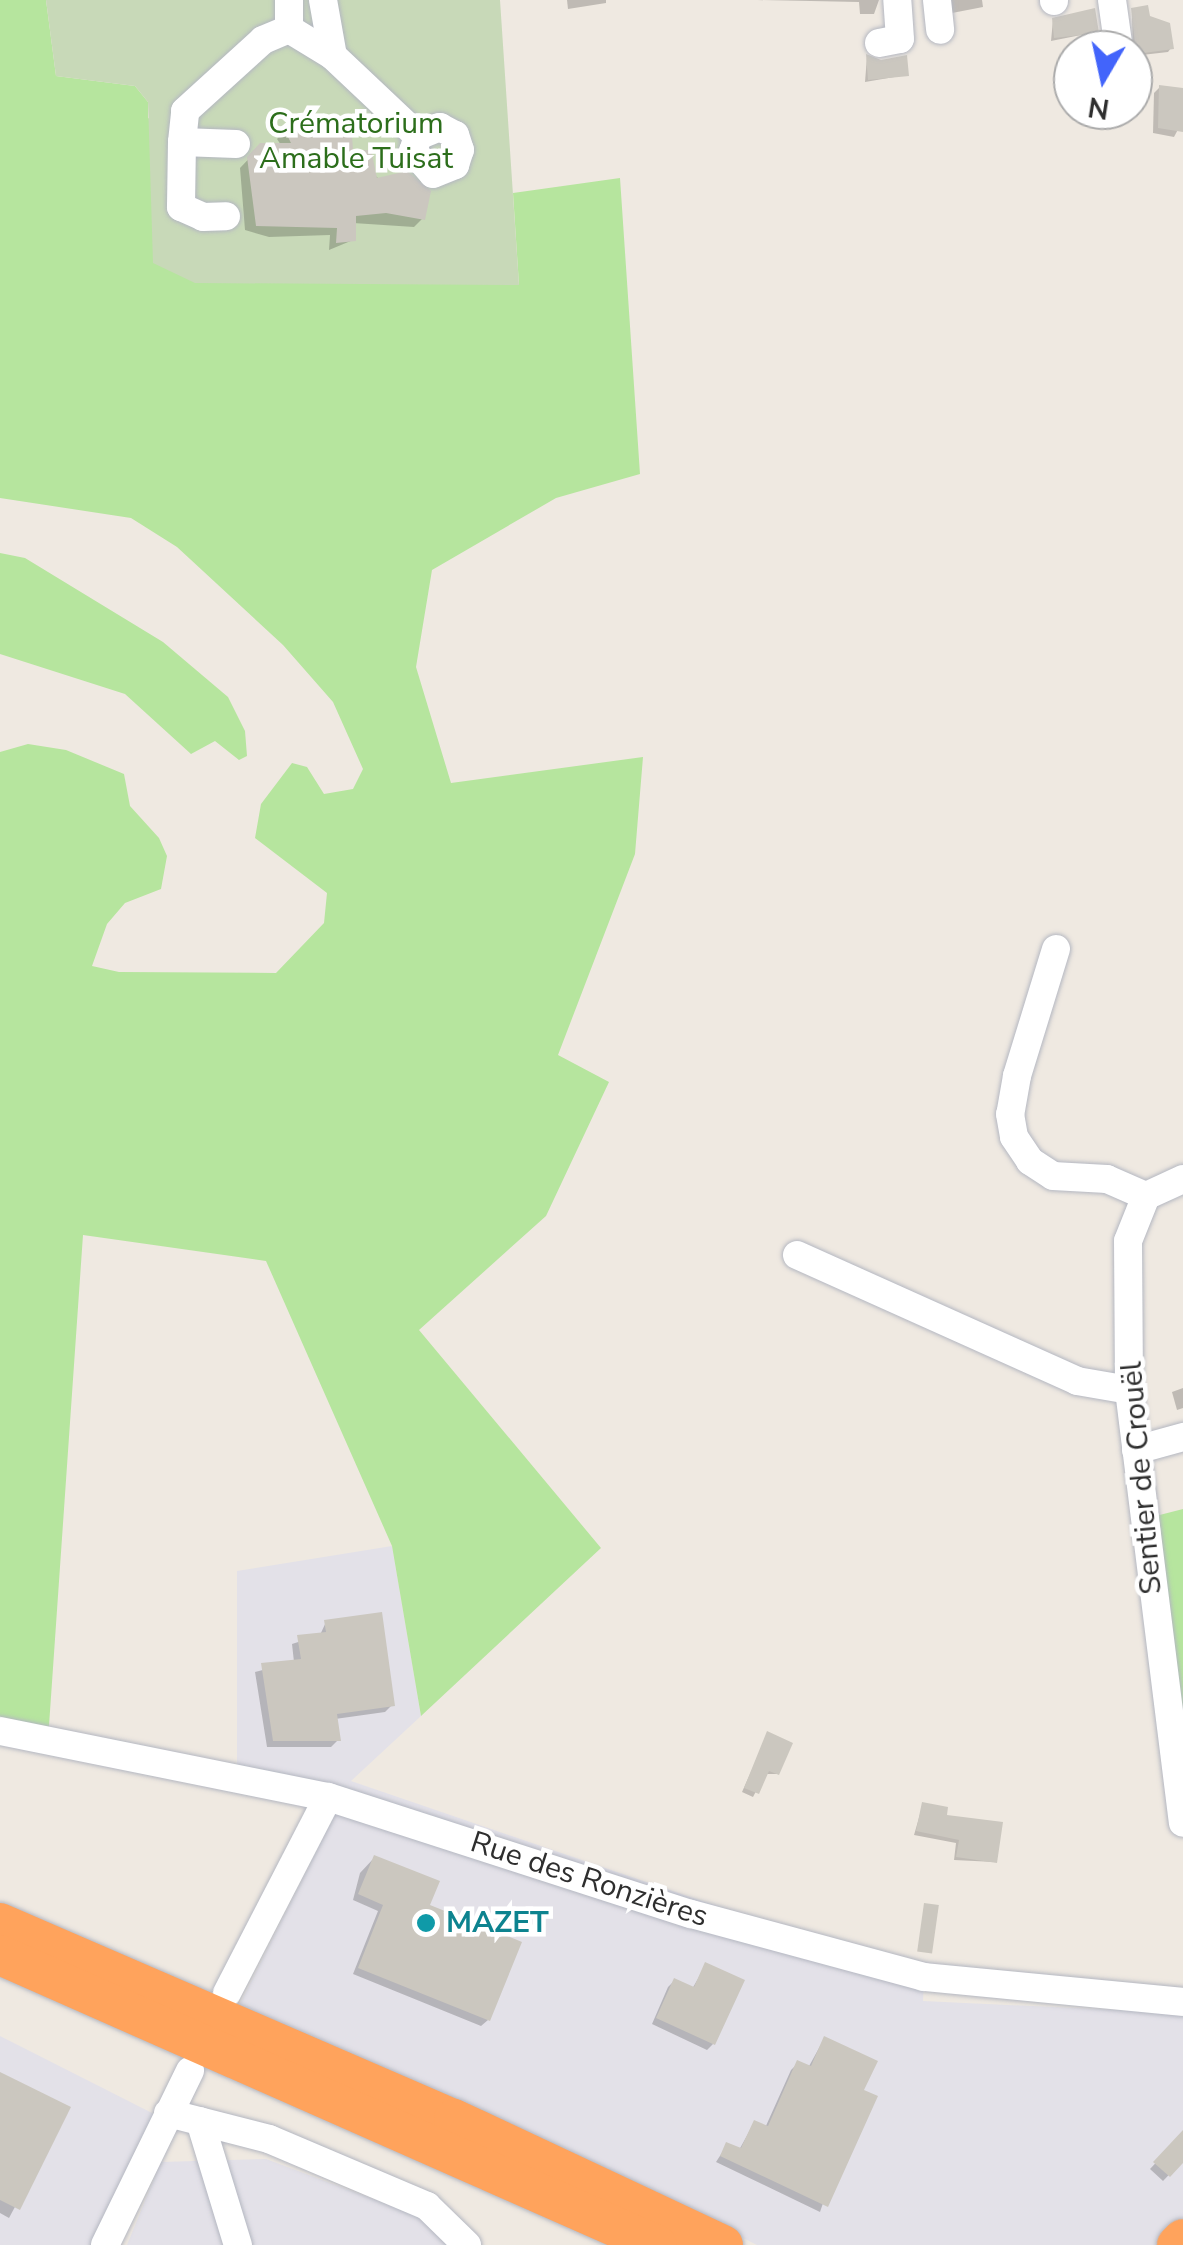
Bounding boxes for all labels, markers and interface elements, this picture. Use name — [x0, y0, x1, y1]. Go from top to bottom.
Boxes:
north arrow — [1053, 30, 1153, 130]
text: N — [1085, 87, 1112, 128]
park label: Crématorium Amable Tuisat — [259, 106, 453, 176]
street label: Sentier de Crouël — [1114, 1360, 1170, 1596]
street label: Rue des Ronzières — [466, 1825, 712, 1935]
place label: MAZET — [446, 1905, 549, 1941]
marker: MAZET — [415, 1912, 437, 1934]

